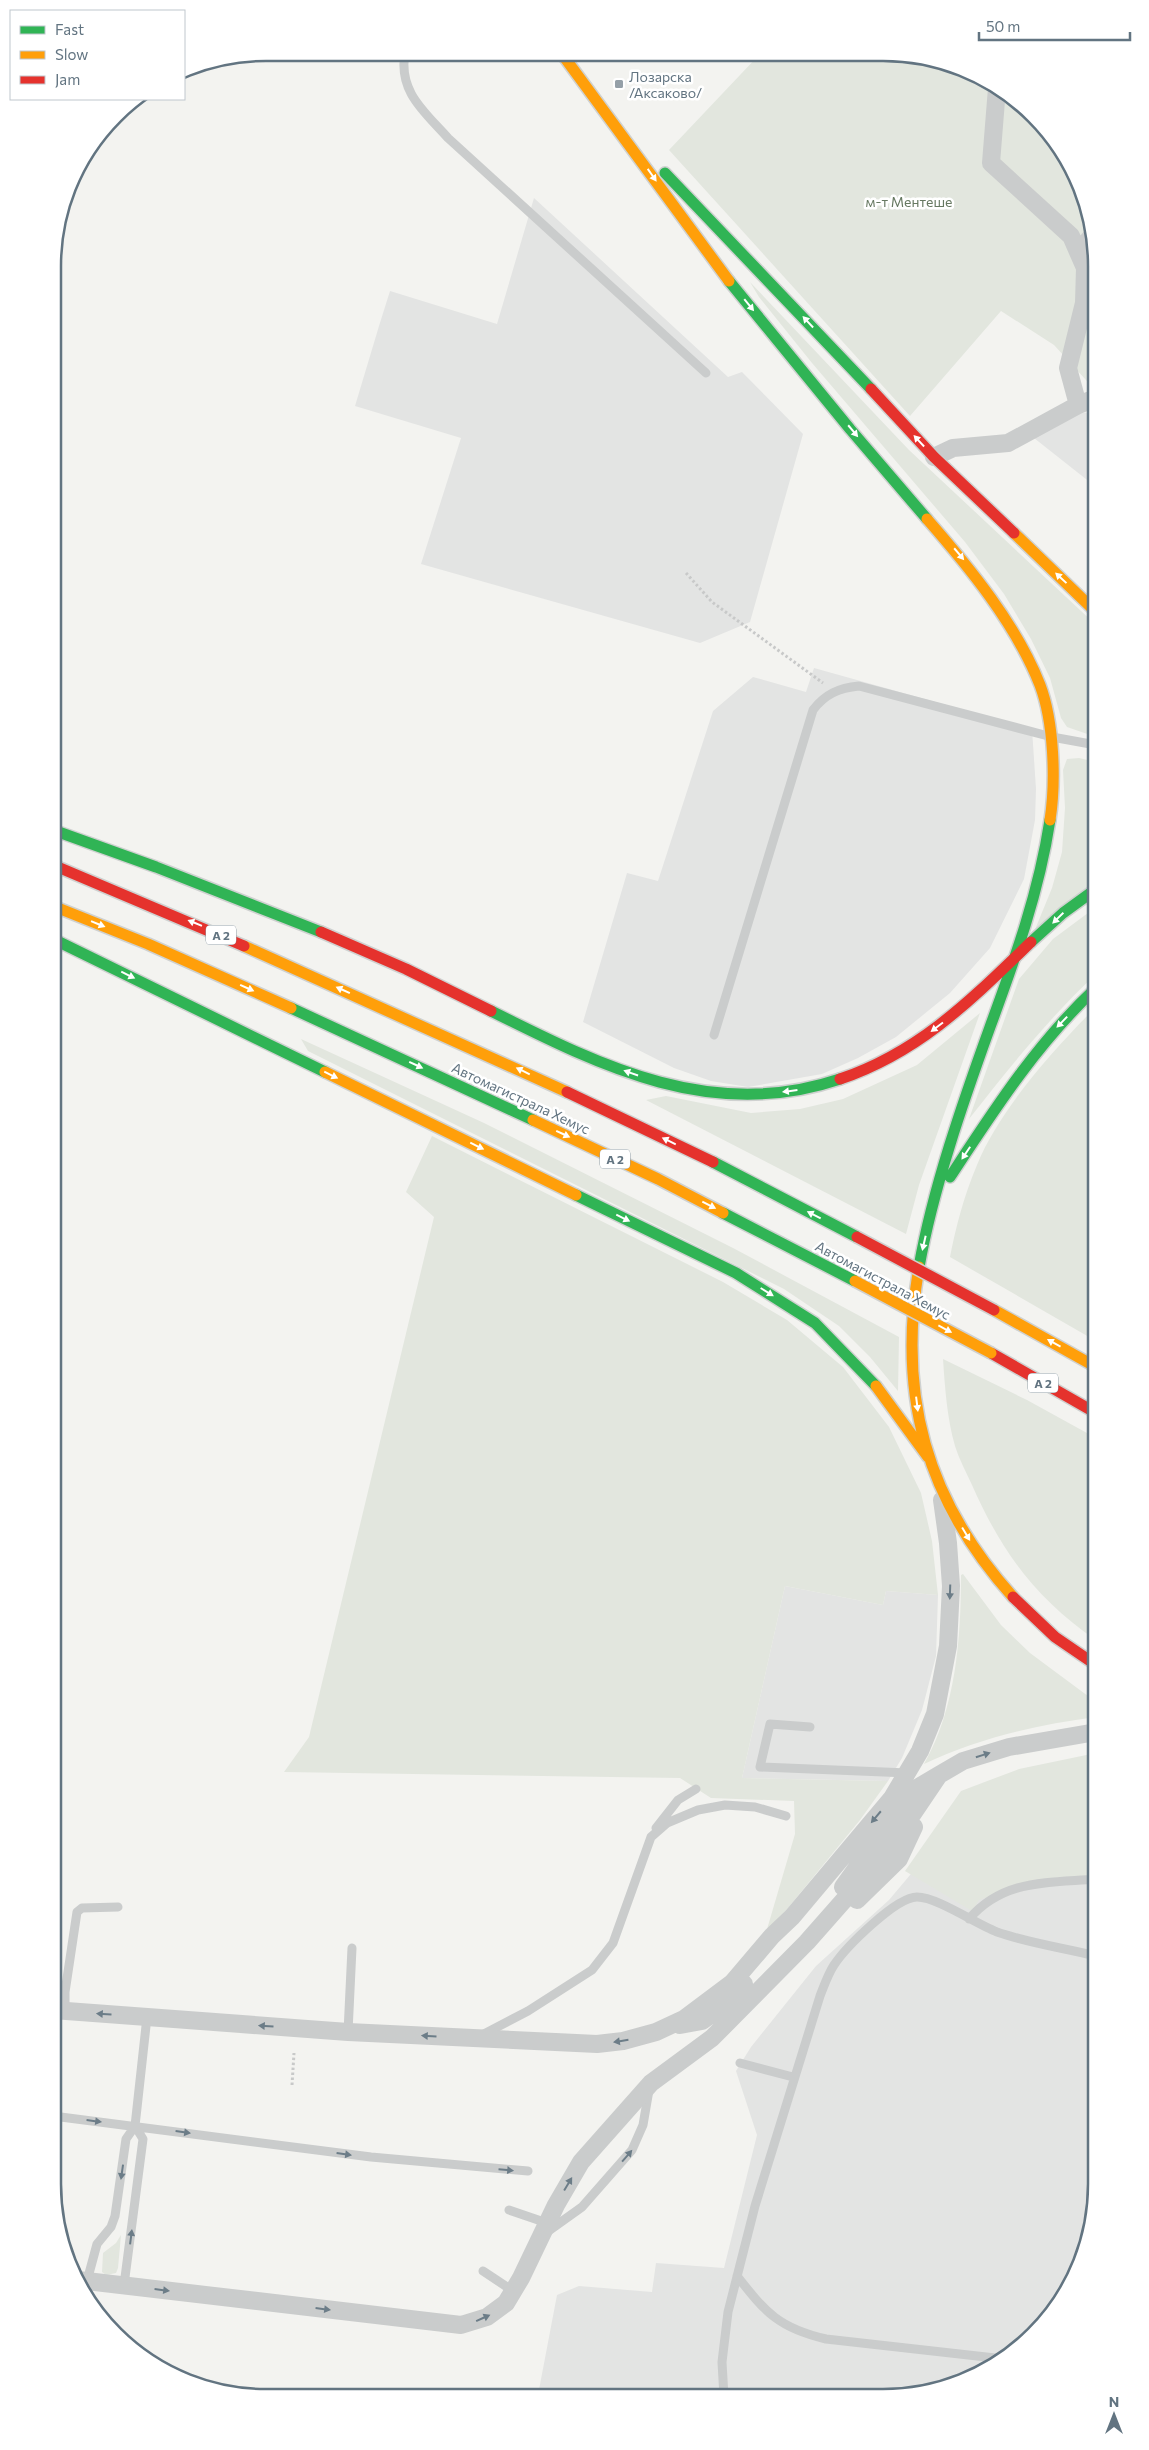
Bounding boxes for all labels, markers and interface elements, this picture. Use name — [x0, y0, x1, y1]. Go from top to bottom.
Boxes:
legend — [10, 10, 185, 100]
scale bar — [979, 10, 1130, 42]
text: 50 m — [986, 17, 1020, 35]
text: Fast — [55, 20, 84, 38]
text: Slow — [55, 45, 88, 63]
place label: Лозарска /Аксаково/ — [629, 68, 702, 101]
text: Jam — [55, 70, 80, 88]
marker: Лозарска /Аксаково/ — [613, 78, 625, 90]
one-way arrow — [647, 168, 657, 182]
park label: м-т Ментeше — [866, 193, 952, 210]
one-way arrow — [744, 299, 755, 312]
one-way arrow — [802, 317, 814, 329]
one-way arrow — [847, 424, 858, 437]
one-way arrow — [913, 435, 925, 447]
one-way arrow — [953, 547, 965, 559]
one-way arrow — [1055, 572, 1067, 584]
one-way arrow — [1052, 912, 1064, 924]
one-way arrow — [188, 919, 202, 927]
one-way arrow — [91, 920, 106, 928]
road number: A 2 — [206, 926, 236, 944]
one-way arrow — [121, 972, 135, 980]
one-way arrow — [240, 985, 254, 993]
one-way arrow — [336, 985, 350, 993]
one-way arrow — [1056, 1016, 1068, 1028]
one-way arrow — [930, 1022, 944, 1032]
street label: Автомагистрала Хемус — [449, 1058, 593, 1138]
one-way arrow — [409, 1061, 423, 1069]
one-way arrow — [516, 1067, 530, 1075]
one-way arrow — [623, 1069, 638, 1076]
one-way arrow — [324, 1071, 338, 1079]
one-way arrow — [782, 1087, 798, 1095]
one-way arrow — [556, 1131, 570, 1139]
one-way arrow — [662, 1137, 677, 1145]
one-way arrow — [470, 1142, 484, 1150]
one-way arrow — [961, 1146, 970, 1159]
road number: A 2 — [600, 1150, 630, 1168]
one-way arrow — [702, 1201, 716, 1210]
one-way arrow — [807, 1211, 821, 1219]
one-way arrow — [616, 1214, 630, 1222]
one-way arrow — [920, 1235, 928, 1250]
street label: Автомагистрала Хемус — [813, 1237, 953, 1323]
one-way arrow — [761, 1288, 774, 1297]
one-way arrow — [937, 1325, 952, 1333]
one-way arrow — [1046, 1339, 1061, 1347]
road number: A 2 — [1028, 1374, 1058, 1392]
one-way arrow — [913, 1397, 921, 1413]
one-way arrow — [961, 1527, 970, 1540]
one-way arrow — [946, 1585, 954, 1601]
one-way arrow — [976, 1751, 991, 1759]
one-way arrow — [871, 1810, 882, 1823]
one-way arrow — [96, 2009, 112, 2017]
one-way arrow — [258, 2022, 274, 2030]
one-way arrow — [420, 2031, 436, 2039]
one-way arrow — [613, 2037, 629, 2045]
one-way arrow — [86, 2117, 102, 2125]
one-way arrow — [176, 2129, 192, 2137]
one-way arrow — [337, 2150, 353, 2158]
one-way arrow — [621, 2150, 632, 2163]
one-way arrow — [117, 2164, 125, 2180]
one-way arrow — [498, 2166, 514, 2174]
one-way arrow — [564, 2177, 573, 2190]
one-way arrow — [127, 2229, 135, 2245]
one-way arrow — [154, 2286, 170, 2294]
one-way arrow — [315, 2305, 331, 2313]
one-way arrow — [476, 2314, 490, 2322]
north arrow — [1089, 2390, 1139, 2440]
text: N — [1109, 2393, 1119, 2410]

